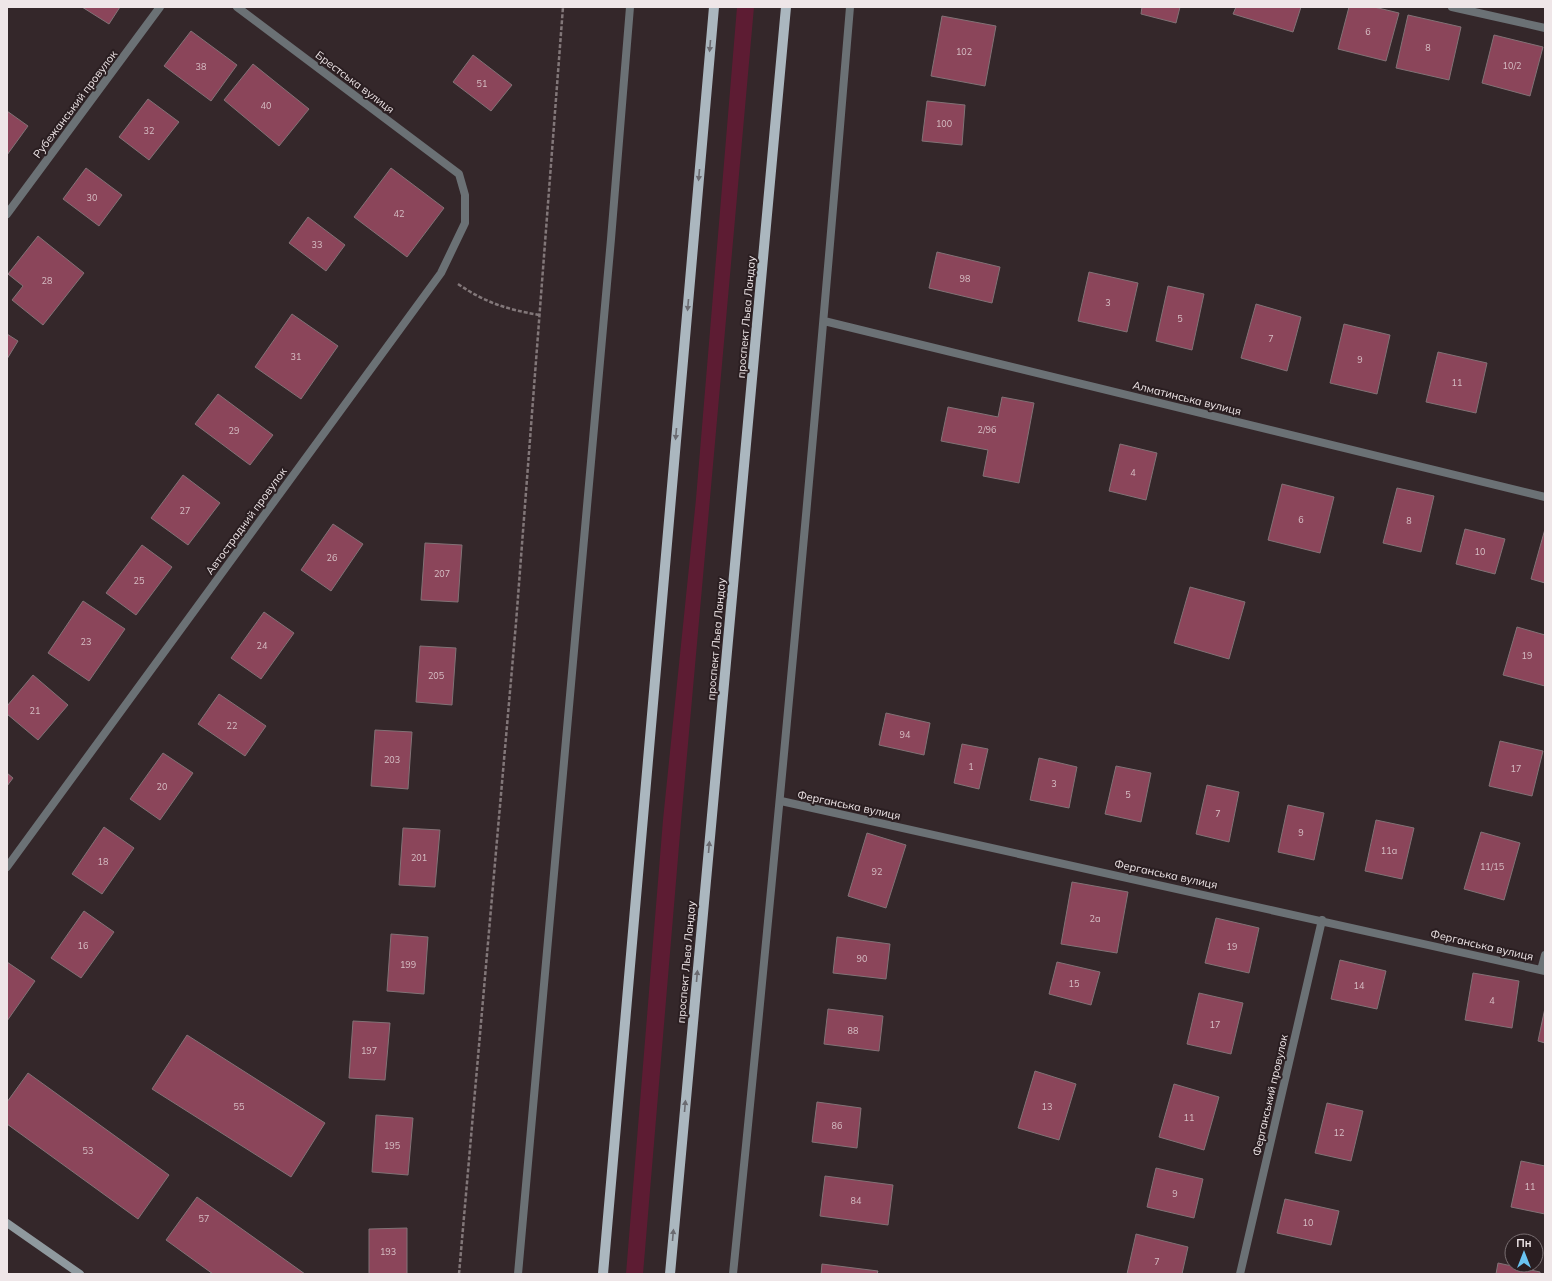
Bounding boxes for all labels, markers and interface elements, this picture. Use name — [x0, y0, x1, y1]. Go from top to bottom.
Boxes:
house number: 6 — [1365, 26, 1371, 37]
one-way arrow — [707, 40, 714, 52]
house number: 8 — [1425, 42, 1431, 53]
house number: 102 — [956, 46, 972, 57]
street label: Рубежанський провулок — [30, 47, 120, 161]
street label: Брестська вулиця — [313, 48, 397, 116]
house number: 10/2 — [1503, 60, 1521, 71]
house number: 38 — [196, 61, 206, 72]
house number: 51 — [477, 78, 487, 89]
house number: 40 — [261, 100, 271, 111]
house number: 100 — [936, 118, 952, 129]
house number: 32 — [144, 125, 154, 136]
one-way arrow — [696, 169, 702, 181]
house number: 30 — [87, 192, 97, 203]
house number: 42 — [394, 208, 404, 219]
house number: 33 — [312, 239, 322, 250]
street label: проспект Льва Ландау — [734, 255, 758, 379]
house number: 98 — [960, 273, 970, 284]
house number: 28 — [42, 275, 52, 286]
house number: 3 — [1105, 297, 1111, 308]
one-way arrow — [684, 299, 691, 311]
house number: 5 — [1177, 313, 1183, 324]
house number: 7 — [1268, 333, 1274, 344]
house number: 31 — [291, 351, 301, 362]
house number: 9 — [1357, 354, 1363, 365]
house number: 11 — [1452, 377, 1462, 388]
street label: Алматинська вулиця — [1131, 378, 1243, 418]
house number: 2/96 — [978, 424, 996, 435]
house number: 29 — [229, 425, 239, 436]
one-way arrow — [673, 428, 680, 440]
street label: Автострадний провулок — [202, 465, 290, 577]
house number: 4 — [1130, 467, 1136, 478]
house number: 27 — [180, 505, 190, 516]
house number: 6 — [1298, 514, 1304, 525]
house number: 8 — [1406, 515, 1412, 526]
house number: 10 — [1475, 546, 1485, 557]
house number: 26 — [327, 552, 337, 563]
house number: 207 — [434, 568, 450, 579]
house number: 25 — [134, 575, 145, 586]
street label: проспект Льва Ландау — [704, 577, 728, 701]
house number: 23 — [81, 636, 91, 647]
house number: 24 — [257, 640, 268, 651]
house number: 19 — [1522, 650, 1532, 661]
house number: 205 — [428, 670, 445, 681]
house number: 21 — [30, 705, 40, 716]
house number: 22 — [227, 720, 237, 731]
house number: 94 — [900, 729, 911, 740]
house number: 203 — [384, 754, 400, 765]
house number: 1 — [968, 761, 974, 772]
house number: 17 — [1511, 763, 1521, 774]
house number: 3 — [1051, 778, 1057, 789]
house number: 20 — [157, 781, 167, 792]
street label: Ферганська вулиця — [796, 787, 902, 823]
house number: 5 — [1125, 789, 1131, 800]
house number: 7 — [1215, 808, 1221, 819]
house number: 9 — [1298, 827, 1304, 838]
one-way arrow — [706, 841, 712, 853]
house number: 11а — [1381, 845, 1397, 856]
house number: 201 — [411, 852, 427, 863]
house number: 18 — [98, 856, 108, 867]
street label: Ферганська вулиця — [1113, 856, 1219, 892]
house number: 11/15 — [1480, 861, 1505, 872]
house number: 92 — [872, 866, 882, 877]
street label: проспект Льва Ландау — [674, 900, 698, 1024]
house number: 2а — [1090, 913, 1100, 924]
street label: Ферганська вулиця — [1429, 926, 1535, 964]
house number: 16 — [78, 940, 88, 951]
house number: 19 — [1227, 941, 1237, 952]
house number: 90 — [857, 953, 867, 964]
house number: 199 — [400, 959, 416, 970]
one-way arrow — [694, 970, 700, 982]
house number: 15 — [1069, 978, 1080, 989]
house number: 14 — [1354, 980, 1365, 991]
house number: 4 — [1489, 995, 1495, 1006]
house number: 17 — [1210, 1019, 1220, 1030]
house number: 88 — [848, 1025, 858, 1036]
street label: Ферганський провулок — [1249, 1033, 1291, 1157]
house number: 197 — [361, 1045, 377, 1056]
one-way arrow — [682, 1100, 688, 1112]
house number: 55 — [234, 1101, 245, 1112]
house number: 13 — [1042, 1101, 1052, 1112]
house number: 11 — [1184, 1112, 1194, 1123]
house number: 86 — [832, 1120, 842, 1131]
house number: 12 — [1334, 1127, 1344, 1138]
house number: 195 — [384, 1140, 401, 1151]
house number: 53 — [83, 1145, 93, 1156]
house number: 11 — [1525, 1181, 1535, 1192]
house number: 9 — [1172, 1188, 1178, 1199]
house number: 84 — [851, 1195, 862, 1206]
house number: 57 — [199, 1213, 209, 1224]
house number: 10 — [1303, 1217, 1313, 1228]
one-way arrow — [670, 1229, 677, 1241]
north arrow — [1504, 1233, 1544, 1273]
text: Пн — [1516, 1236, 1532, 1250]
house number: 193 — [380, 1246, 396, 1257]
house number: 7 — [1154, 1256, 1160, 1267]

